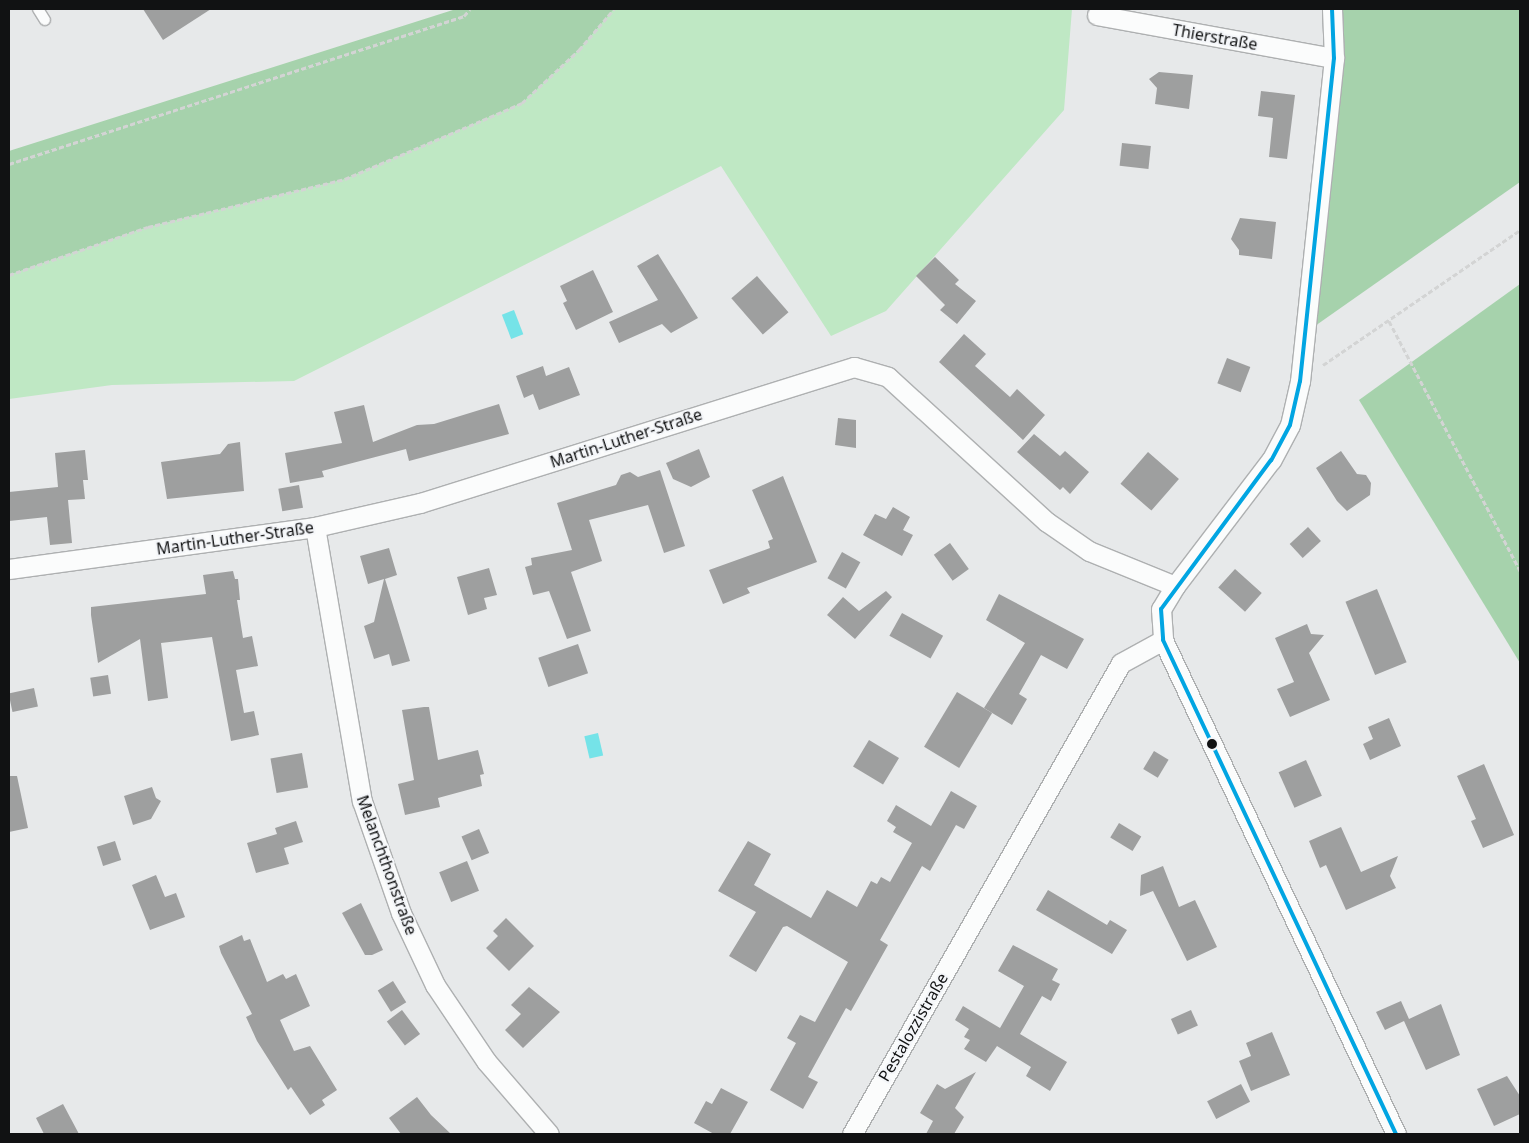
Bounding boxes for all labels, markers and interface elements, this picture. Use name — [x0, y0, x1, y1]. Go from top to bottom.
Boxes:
street label: Thierstraße — [1171, 20, 1259, 54]
street label: Martin-Luther-Straße — [548, 404, 704, 472]
street label: Martin-Luther-Straße — [155, 517, 315, 559]
unlabelled marker — [1207, 739, 1217, 749]
street label: Melanchthonstraße — [353, 793, 421, 937]
street label: Pestalozzistraße — [874, 969, 952, 1085]

